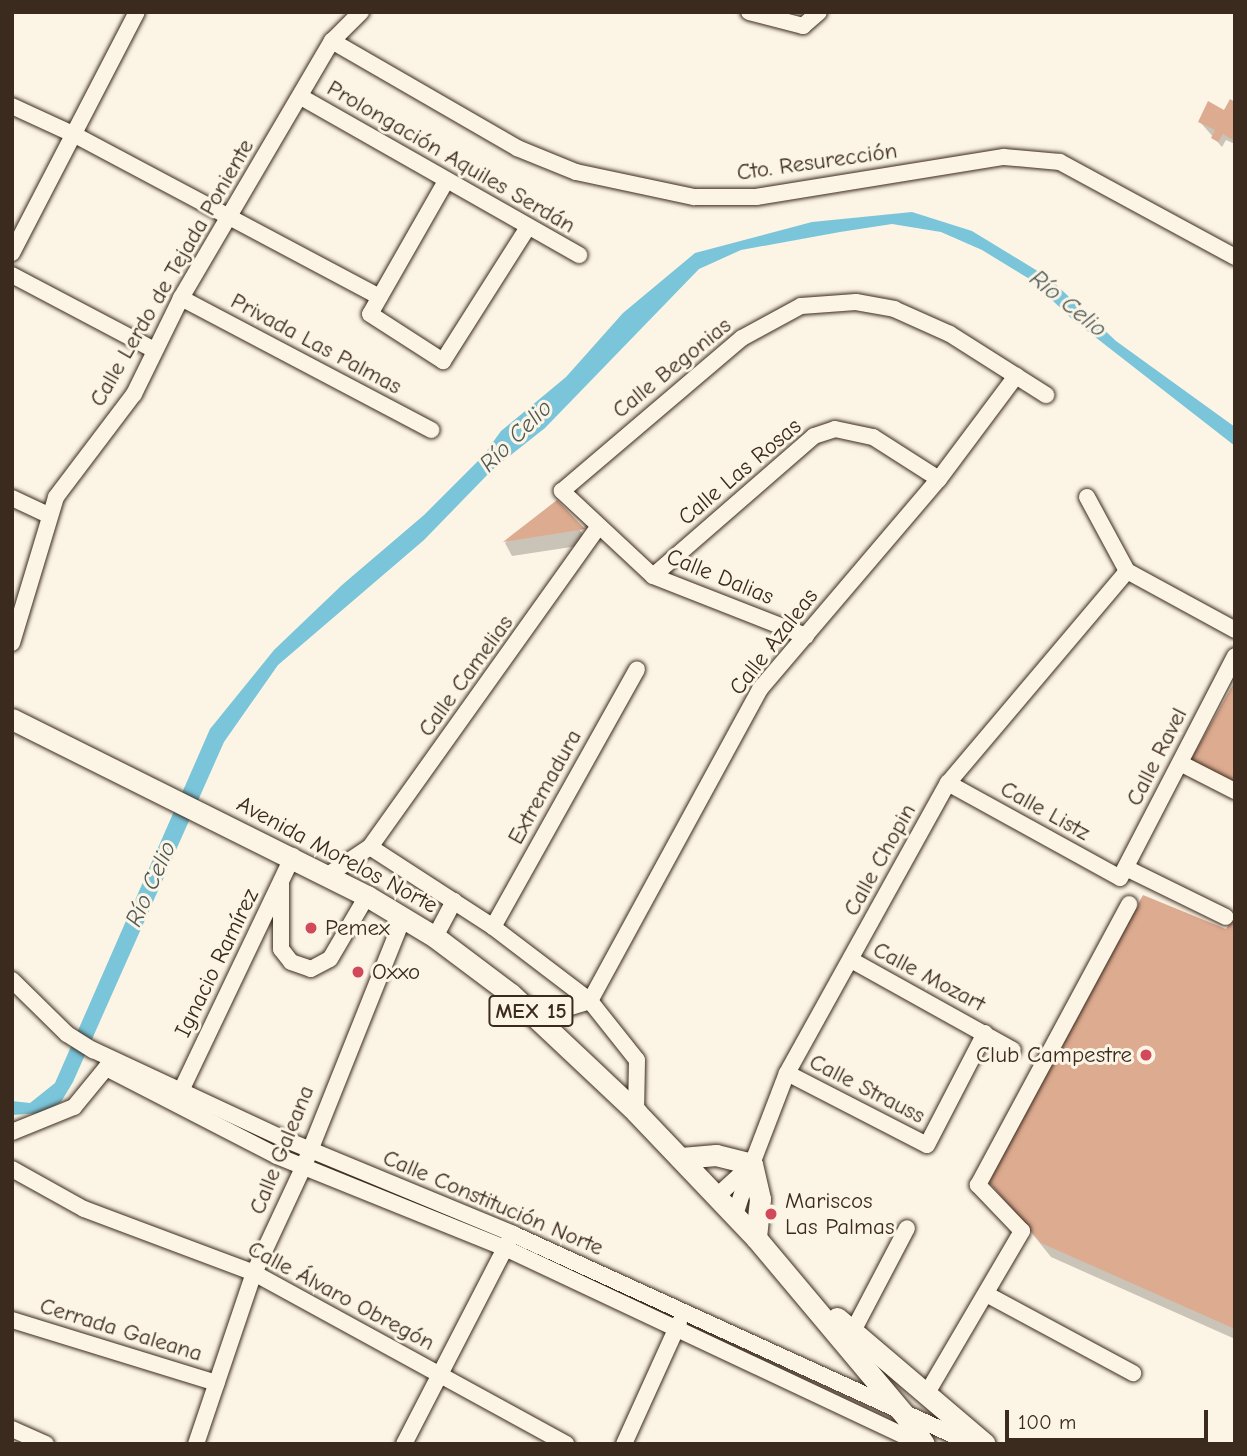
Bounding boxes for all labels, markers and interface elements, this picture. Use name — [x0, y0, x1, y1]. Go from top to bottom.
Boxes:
street label: Prolongación Aquiles Serdán — [322, 75, 580, 239]
street label: Calle Lerdo de Tejada Poniente — [84, 134, 260, 412]
street label: Cto. Resurección — [735, 137, 899, 187]
water label: Río Celio — [1024, 264, 1112, 344]
street label: Privada Las Palmas — [226, 287, 406, 401]
street label: Calle Begonias — [607, 312, 737, 424]
water label: Río Celio — [474, 394, 558, 478]
street label: Calle Las Rosas — [673, 413, 807, 531]
street label: Calle Dalias — [662, 543, 778, 611]
street label: Calle Azaleas — [724, 583, 824, 701]
street label: Calle Camelias — [413, 610, 519, 742]
street label: Calle Ravel — [1121, 703, 1193, 811]
street label: Extremadura — [502, 725, 588, 849]
street label: Calle Listz — [995, 775, 1095, 847]
street label: Avenida Morelos Norte — [232, 790, 442, 920]
street label: Calle Chopin — [838, 799, 922, 921]
water label: Río Celio — [119, 837, 183, 931]
street label: Ignacio Ramírez — [169, 884, 265, 1042]
place label: Pemex — [325, 914, 390, 942]
marker: Pemex — [303, 920, 319, 936]
street label: Calle Mozart — [868, 936, 990, 1018]
place label: Oxxo — [372, 958, 420, 986]
marker: Oxxo — [350, 964, 366, 980]
road number: MEX 15 — [487, 993, 575, 1028]
place label: Club Campestre — [976, 1041, 1132, 1069]
marker: Club Campestre — [1138, 1047, 1154, 1063]
street label: Calle Strauss — [805, 1048, 929, 1130]
street label: Calle Galeana — [244, 1081, 320, 1219]
street label: Calle Constitución Norte — [379, 1144, 607, 1262]
place label: Mariscos Las Palmas — [785, 1187, 895, 1241]
marker: Mariscos Las Palmas — [763, 1206, 779, 1222]
street label: Calle Álvaro Obregón — [243, 1235, 439, 1357]
street label: Cerrada Galeana — [36, 1292, 206, 1368]
scale bar — [1009, 1396, 1212, 1440]
text: 100 m — [1018, 1410, 1076, 1434]

